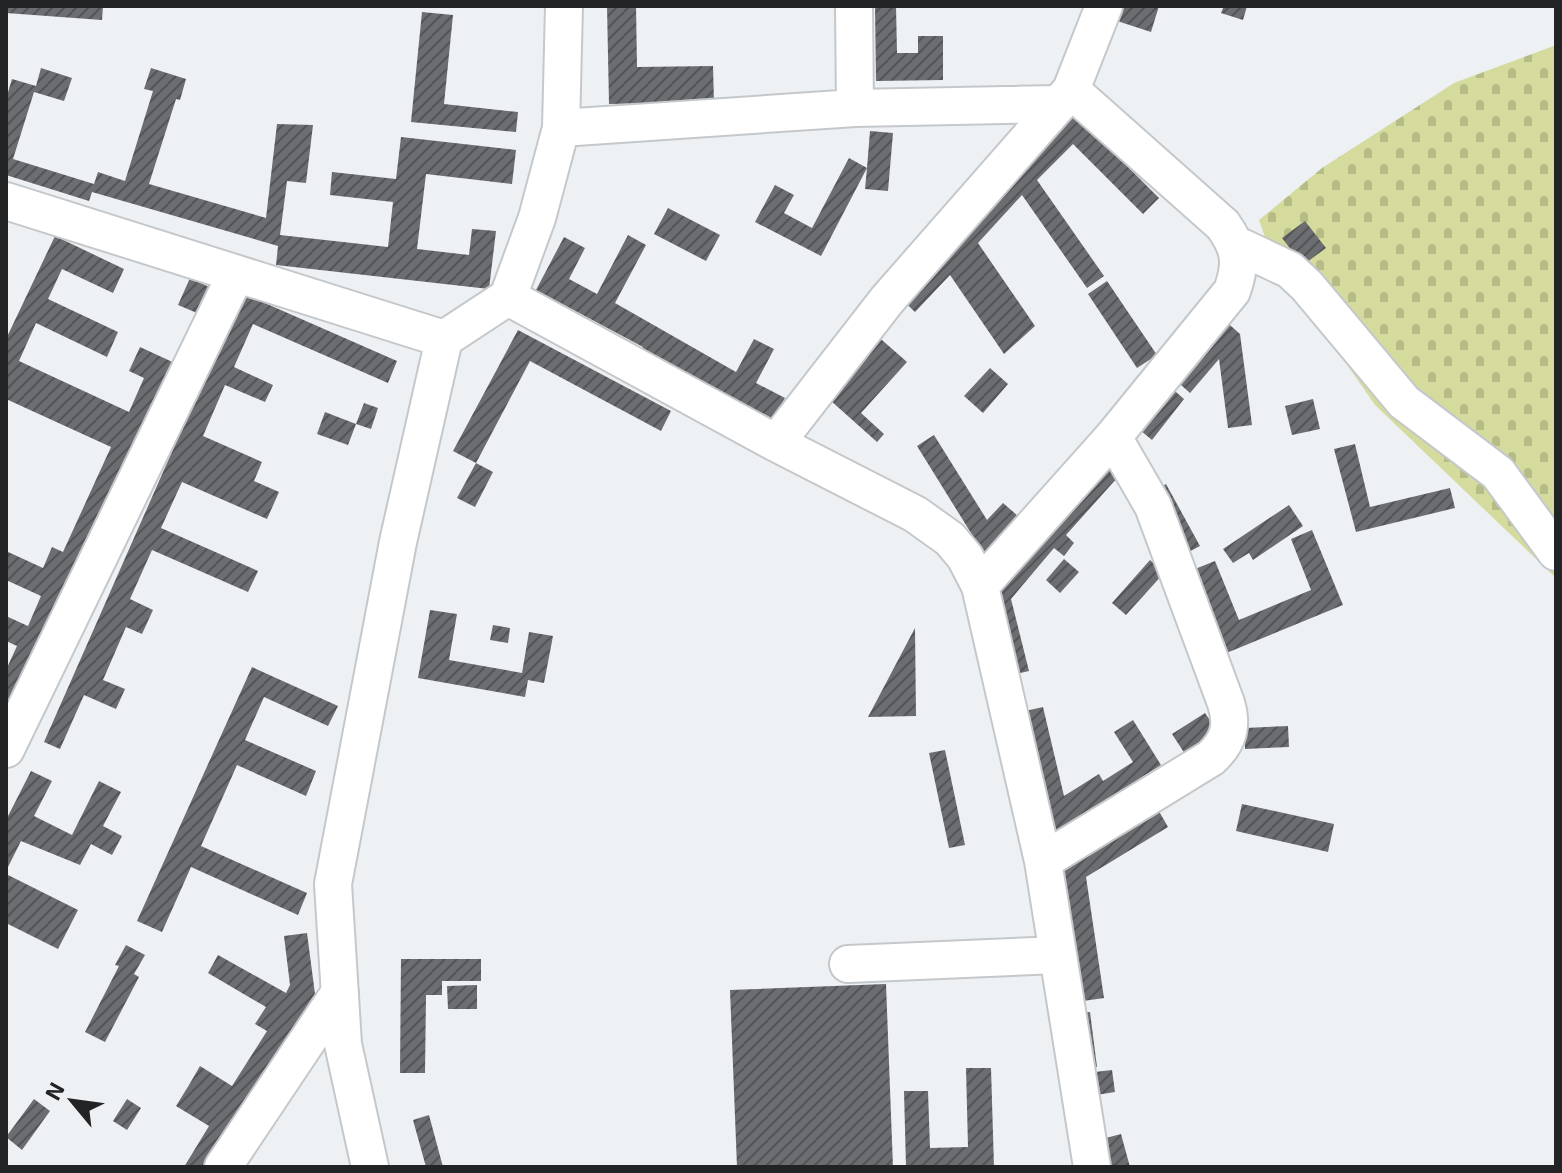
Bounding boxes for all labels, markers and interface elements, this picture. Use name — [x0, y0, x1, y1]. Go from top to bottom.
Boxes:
north arrow — [32, 1061, 112, 1141]
text: N — [38, 1078, 69, 1104]

